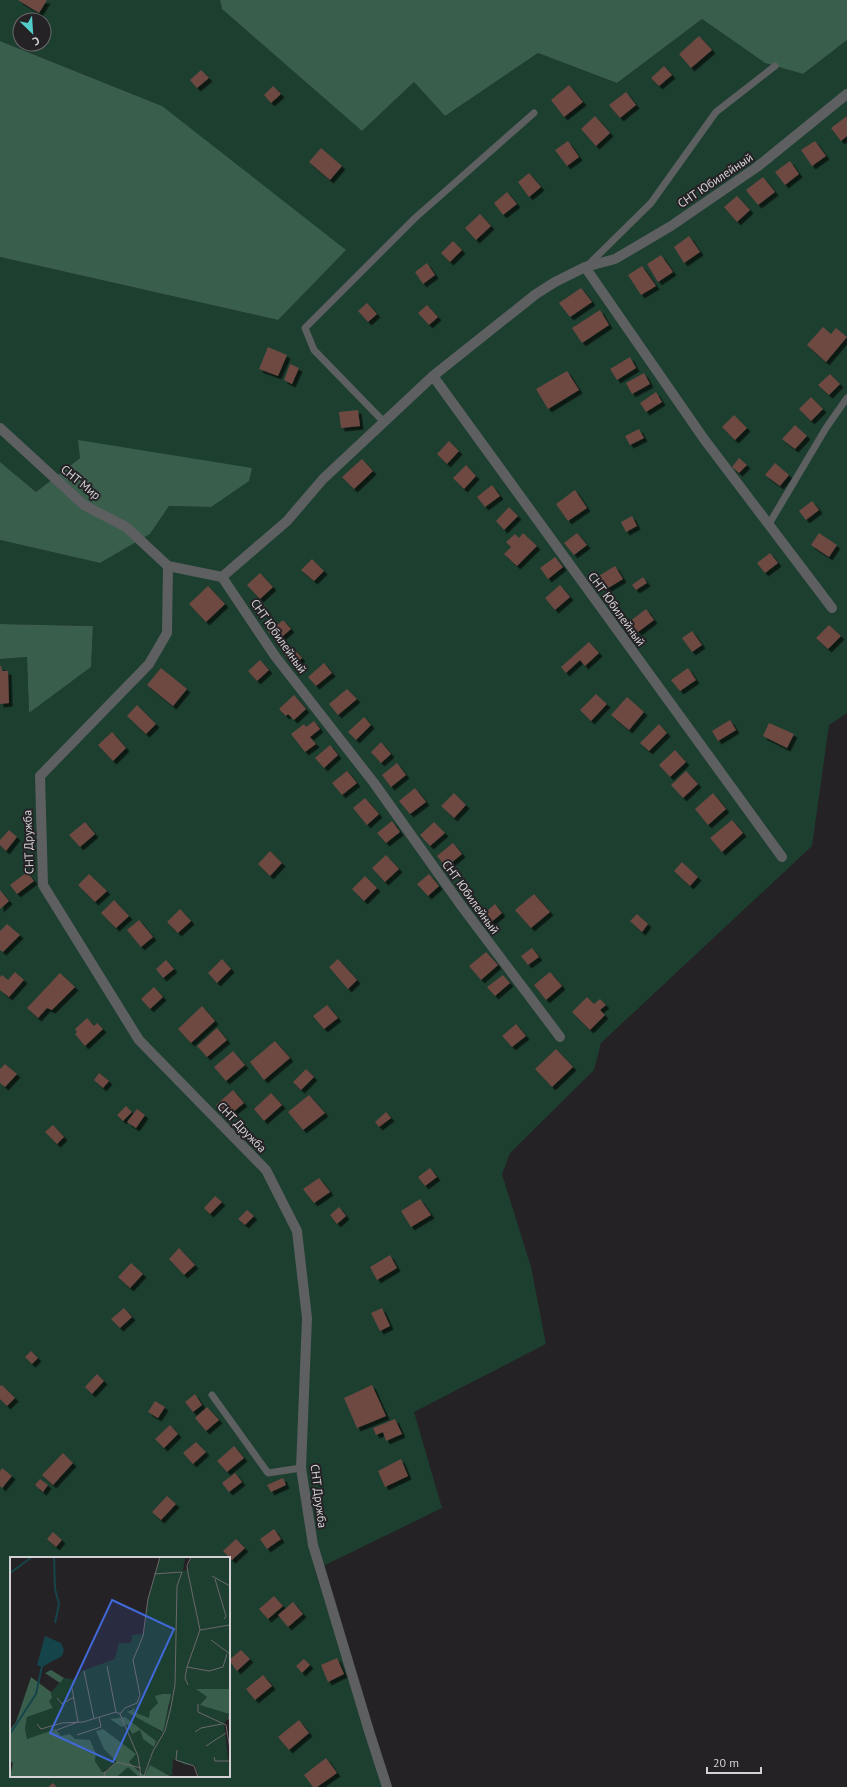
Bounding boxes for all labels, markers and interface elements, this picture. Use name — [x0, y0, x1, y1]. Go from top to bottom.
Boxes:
north arrow — [12, 12, 52, 52]
text: С — [30, 33, 42, 49]
street label: СНТ Юбилейный — [674, 149, 756, 211]
street label: СНТ Мир — [58, 461, 104, 503]
street label: СНТ Юбилейный — [585, 569, 649, 649]
street label: СНТ Юбилейный — [248, 596, 310, 676]
street label: СНТ Дружба — [19, 810, 37, 874]
street label: СНТ Юбилейный — [439, 857, 503, 937]
street label: СНТ Дружба — [214, 1099, 270, 1155]
street label: СНТ Дружба — [308, 1463, 330, 1529]
inset map — [10, 1557, 230, 1777]
scale bar — [707, 1749, 761, 1775]
text: 20 m — [713, 1755, 739, 1770]

